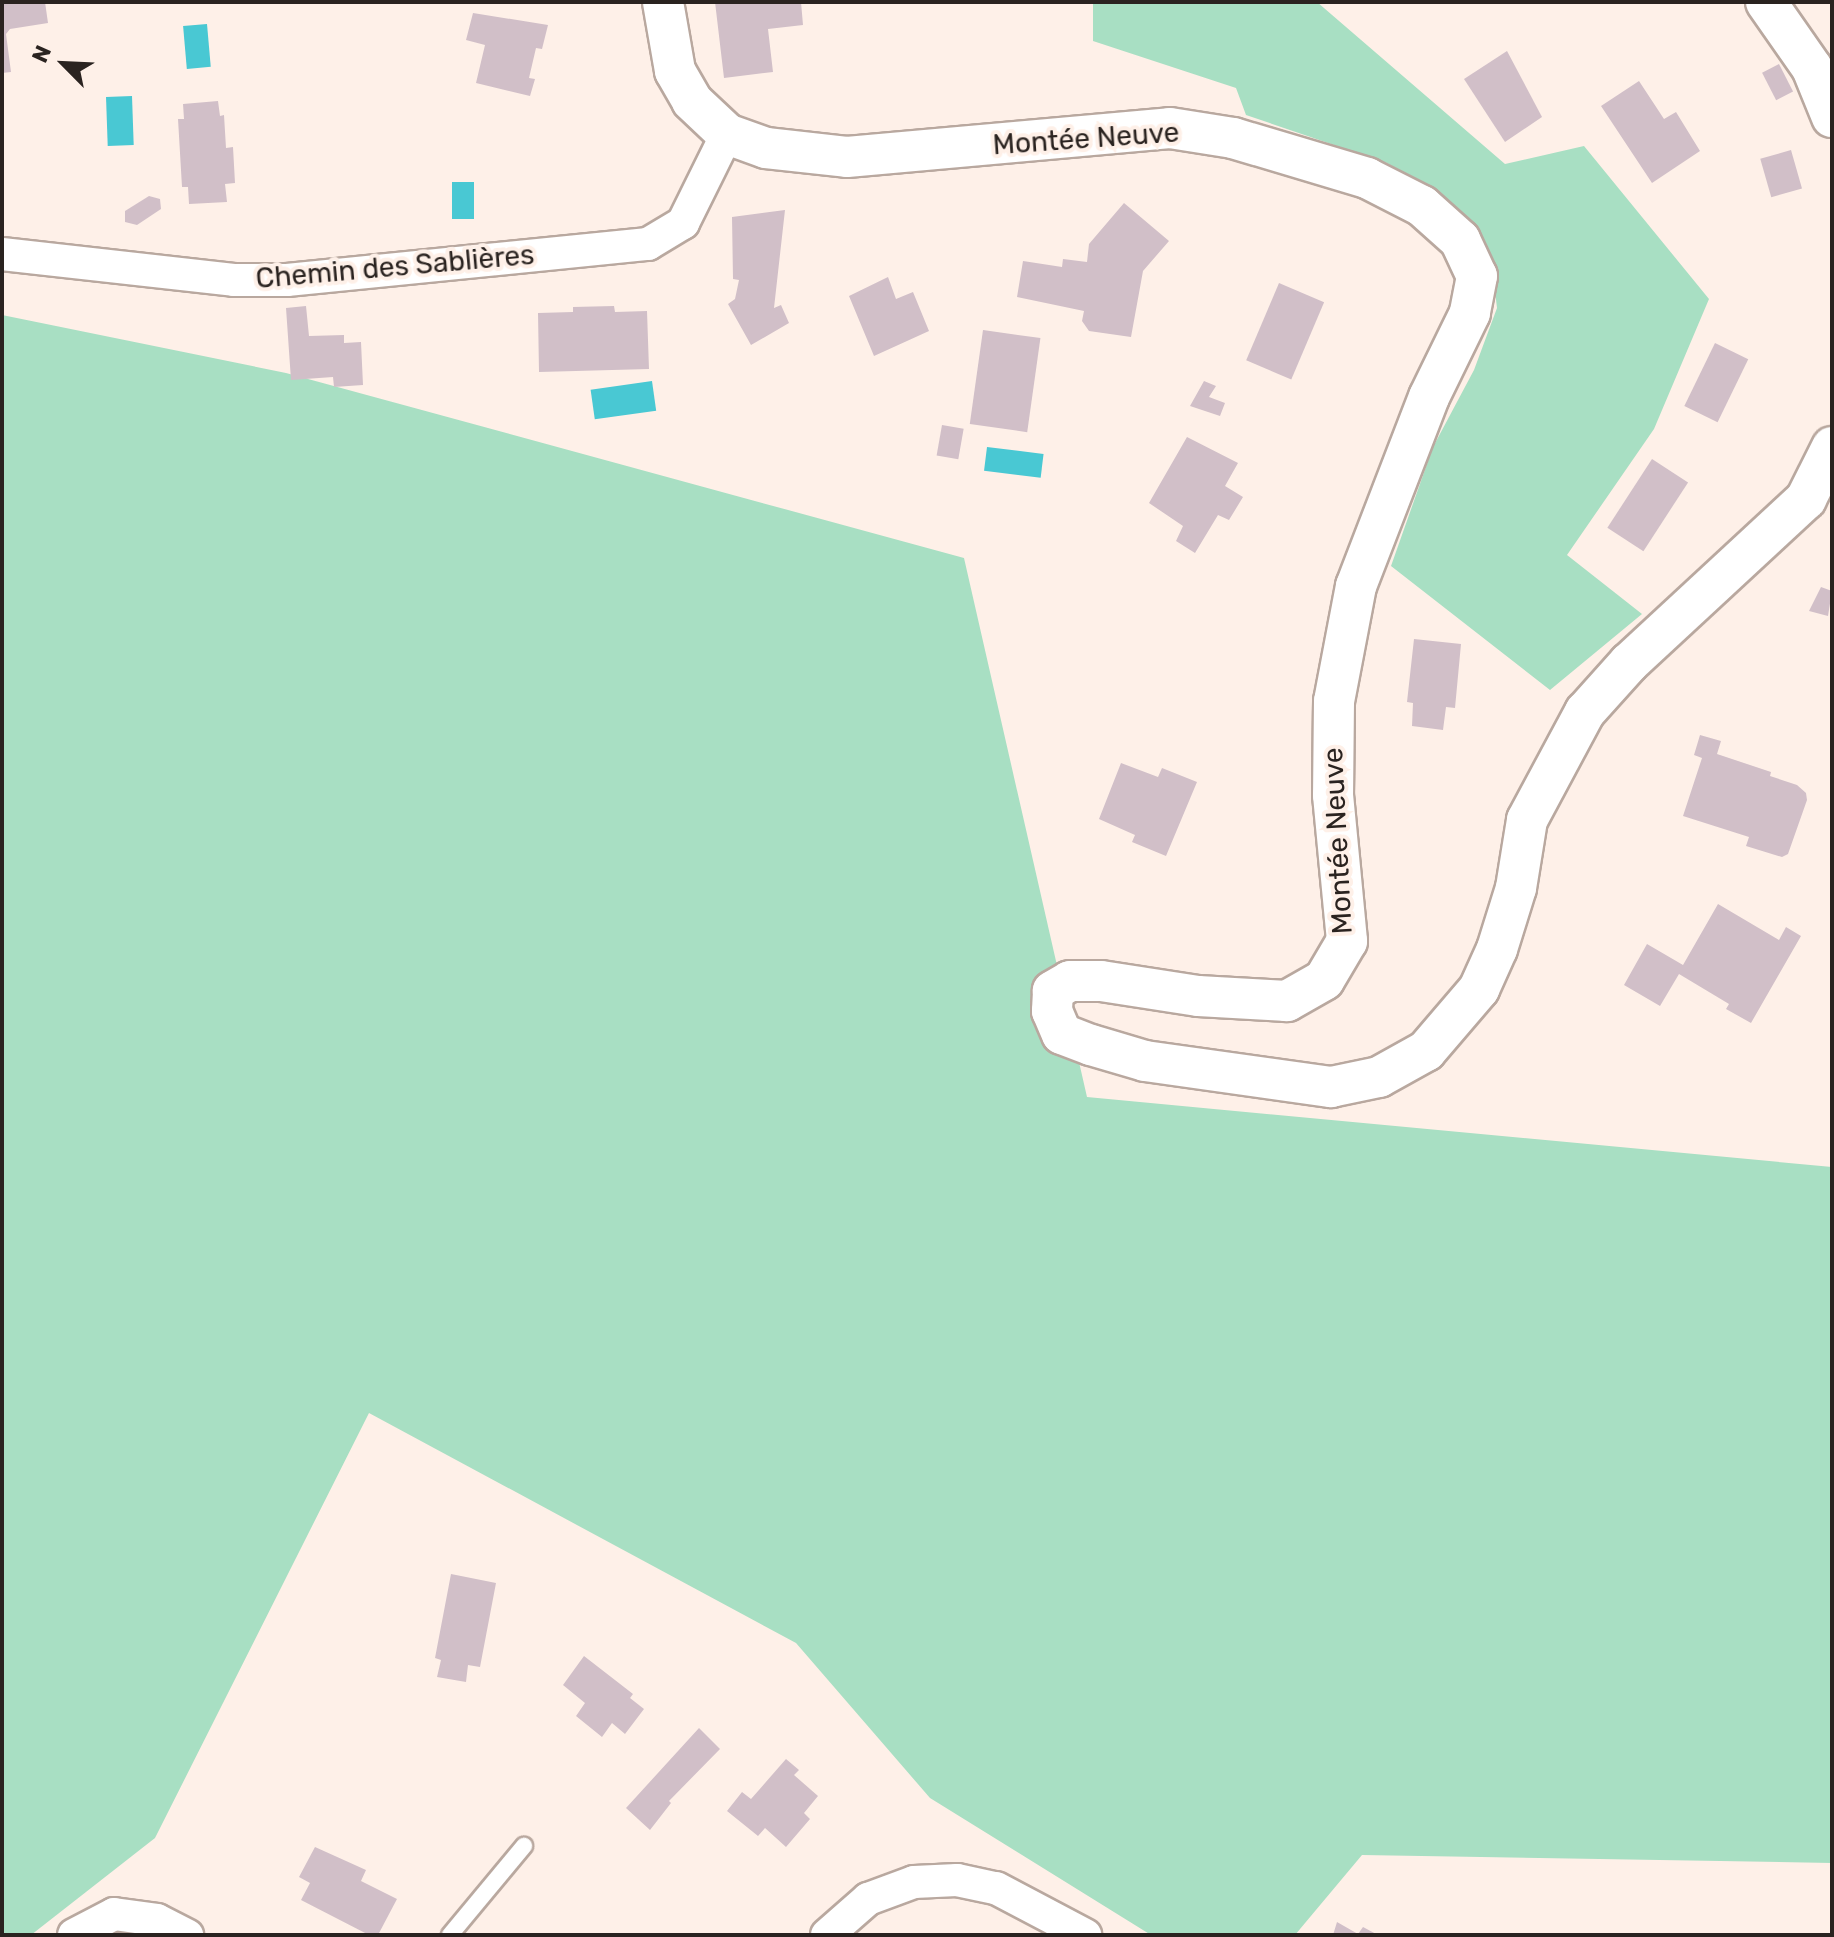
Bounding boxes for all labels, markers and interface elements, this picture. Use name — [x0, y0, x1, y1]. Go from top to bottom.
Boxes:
north arrow — [24, 24, 104, 104]
text: N — [26, 41, 57, 67]
street label: Montée Neuve — [992, 116, 1180, 162]
street label: Chemin des Sablières — [254, 238, 536, 296]
street label: Montée Neuve — [1316, 747, 1360, 935]

